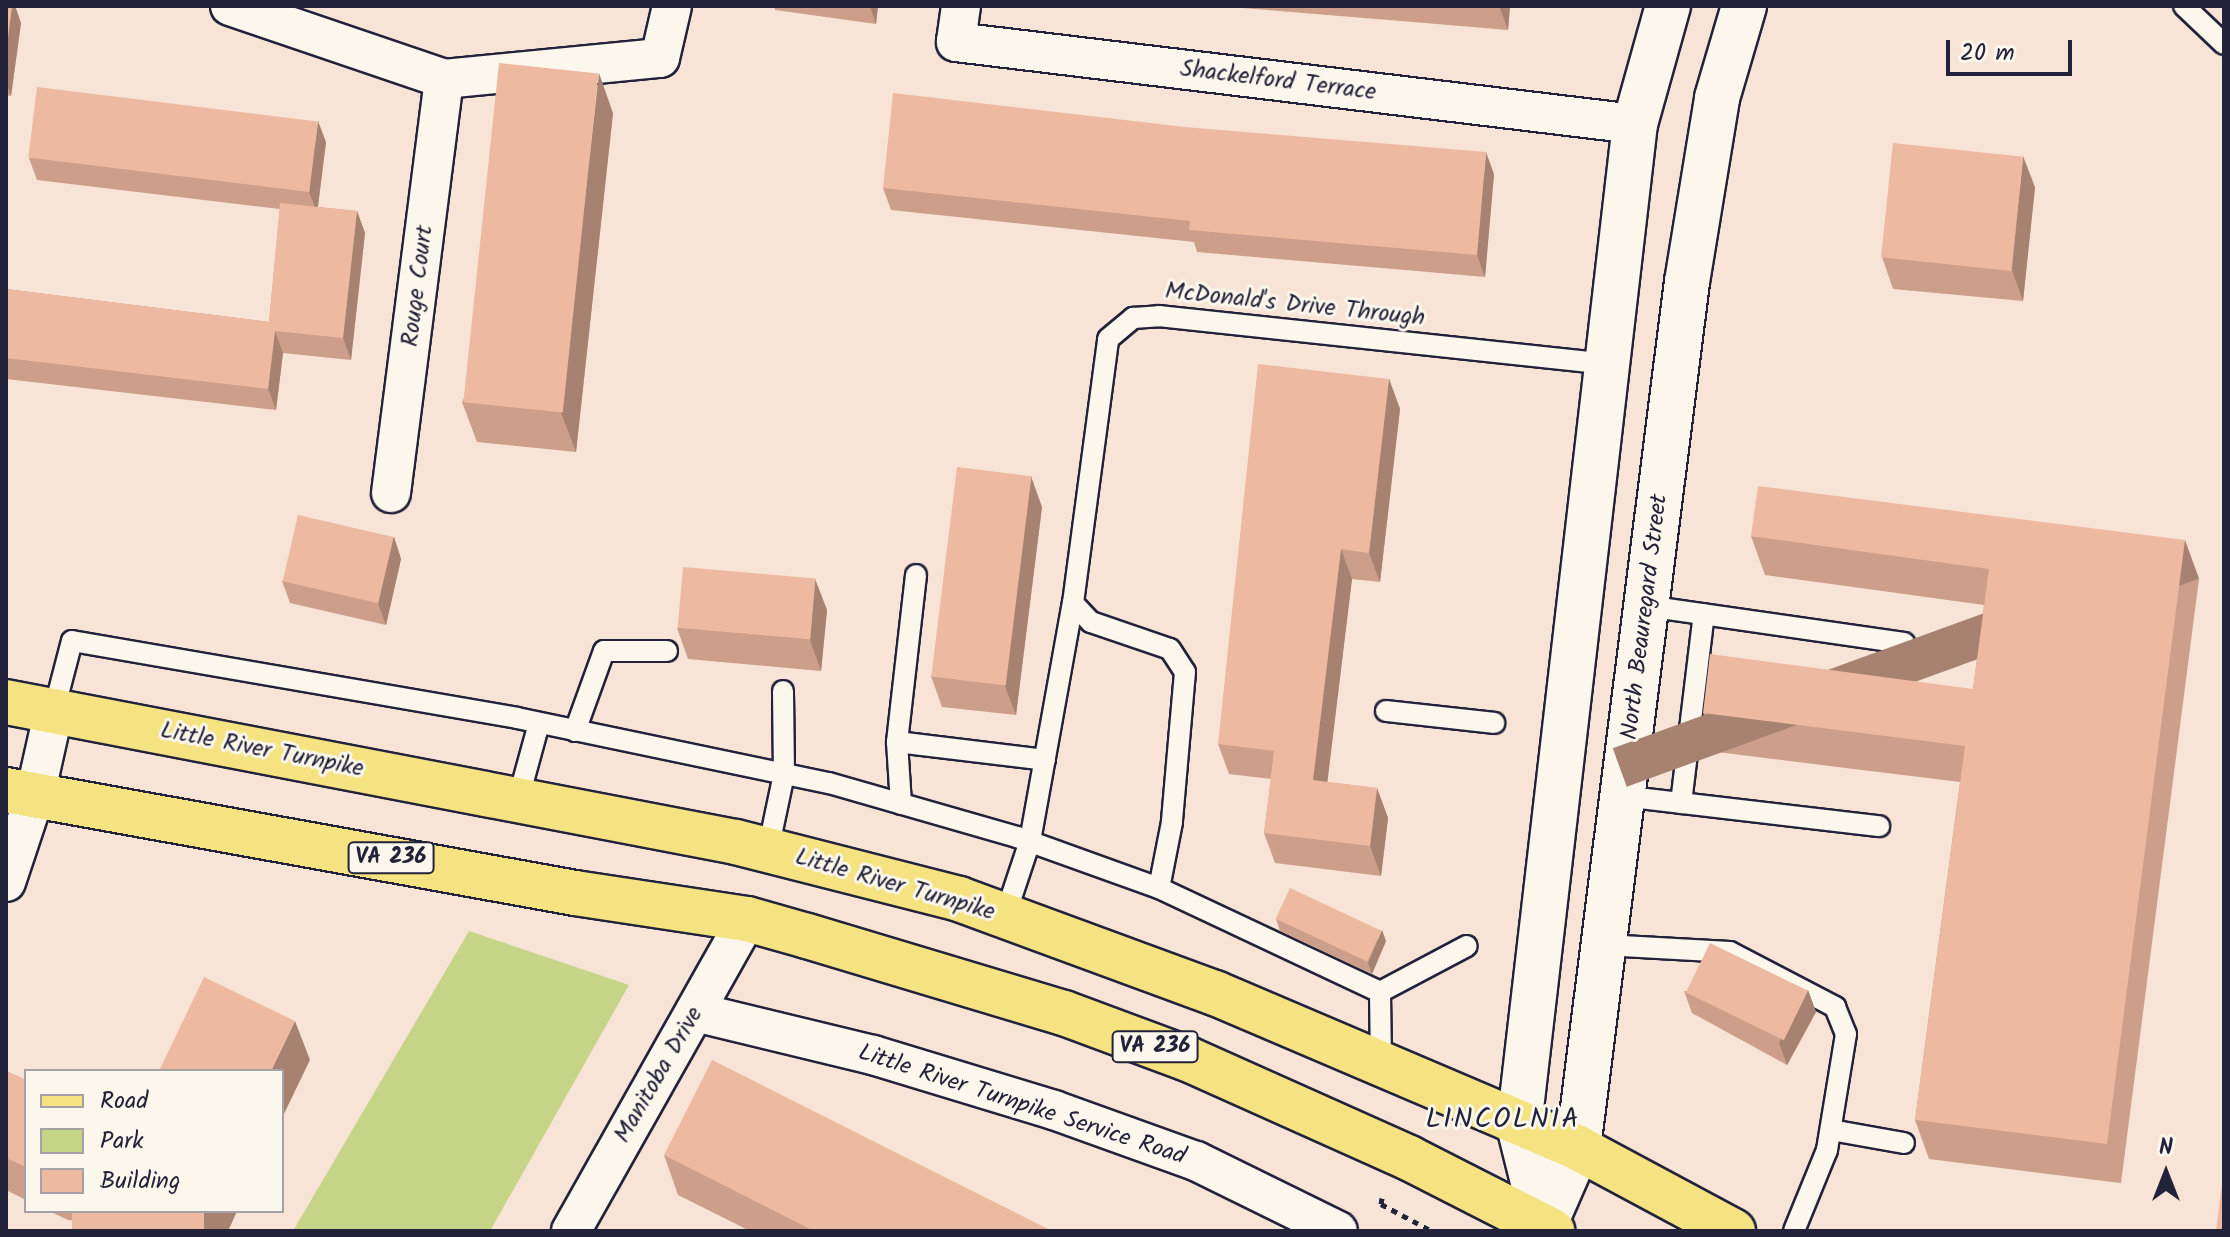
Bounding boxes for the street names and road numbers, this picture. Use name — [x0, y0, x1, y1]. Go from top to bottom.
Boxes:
street label: Shackelford Terrace — [1178, 55, 1378, 107]
street label: Rouge Court — [396, 224, 440, 348]
street label: McDonald's Drive Through — [1164, 277, 1426, 333]
street label: North Beauregard Street — [1616, 492, 1674, 742]
street label: Little River Turnpike — [158, 716, 366, 784]
road number: VA 236 — [347, 840, 435, 876]
street label: Little River Turnpike — [792, 843, 998, 927]
street label: Manitoba Drive — [608, 1002, 710, 1148]
road number: VA 236 — [1111, 1029, 1199, 1065]
street label: Little River Turnpike Service Road — [855, 1038, 1189, 1172]

